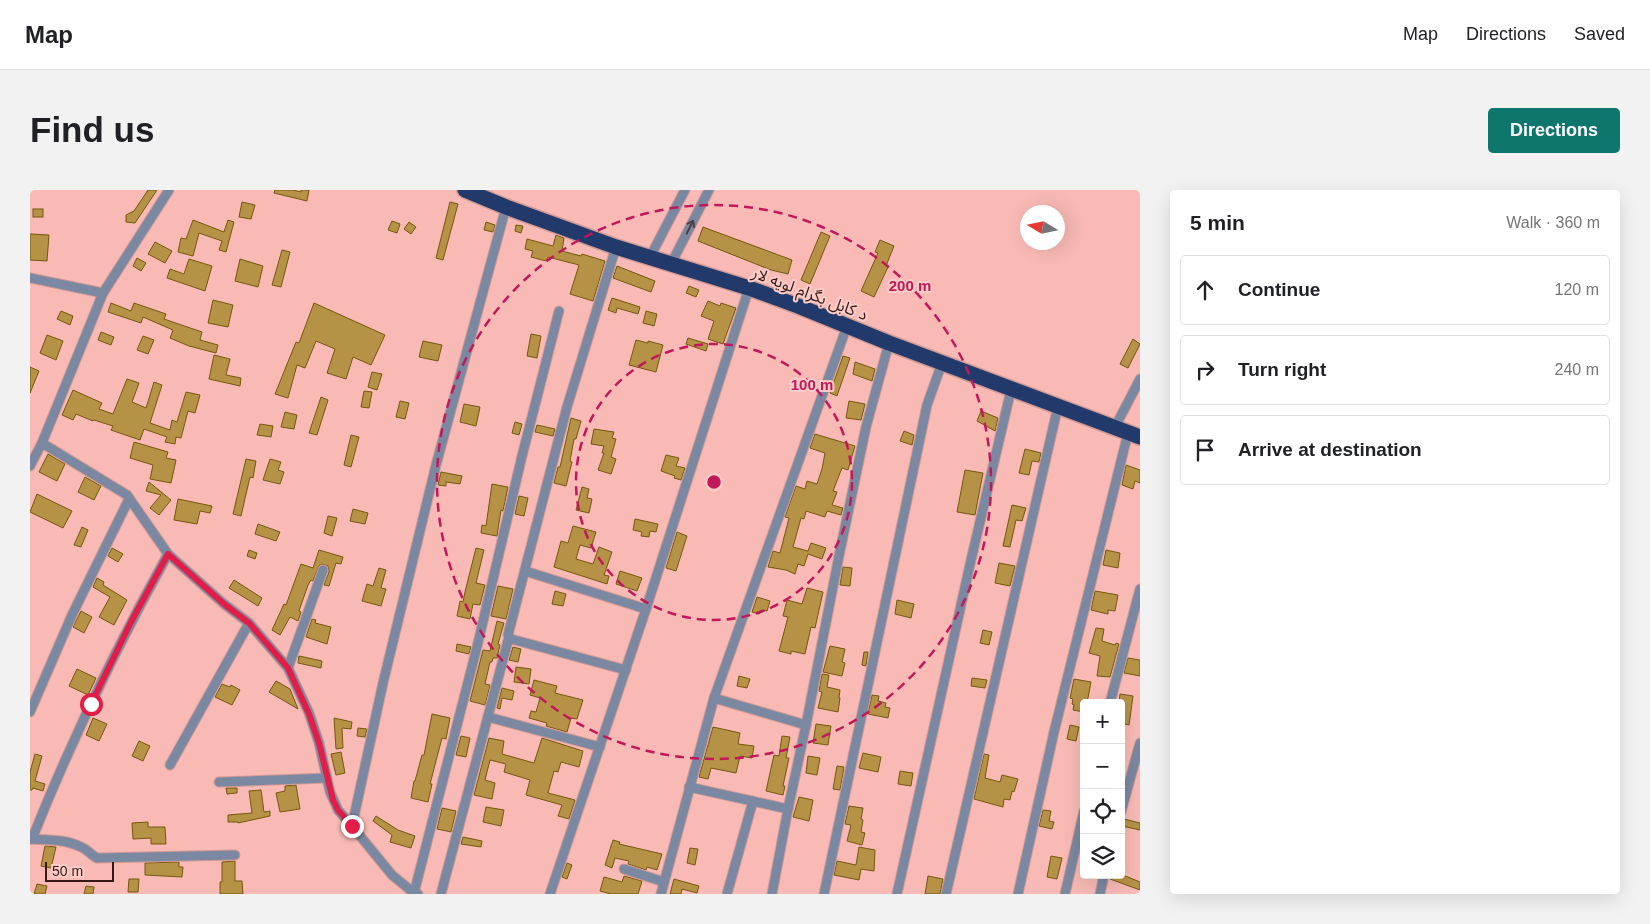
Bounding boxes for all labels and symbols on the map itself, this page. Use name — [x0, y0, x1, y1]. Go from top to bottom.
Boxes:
north arrow — [1020, 205, 1065, 250]
one-way arrow — [686, 220, 695, 235]
street label: د کابل بگرام لویه لار — [747, 263, 870, 327]
text: 200 m — [889, 277, 931, 294]
text: 100 m — [791, 376, 833, 393]
centre of rings — [705, 473, 723, 491]
route start — [80, 693, 103, 716]
route end — [341, 815, 364, 838]
scale bar — [45, 859, 114, 882]

